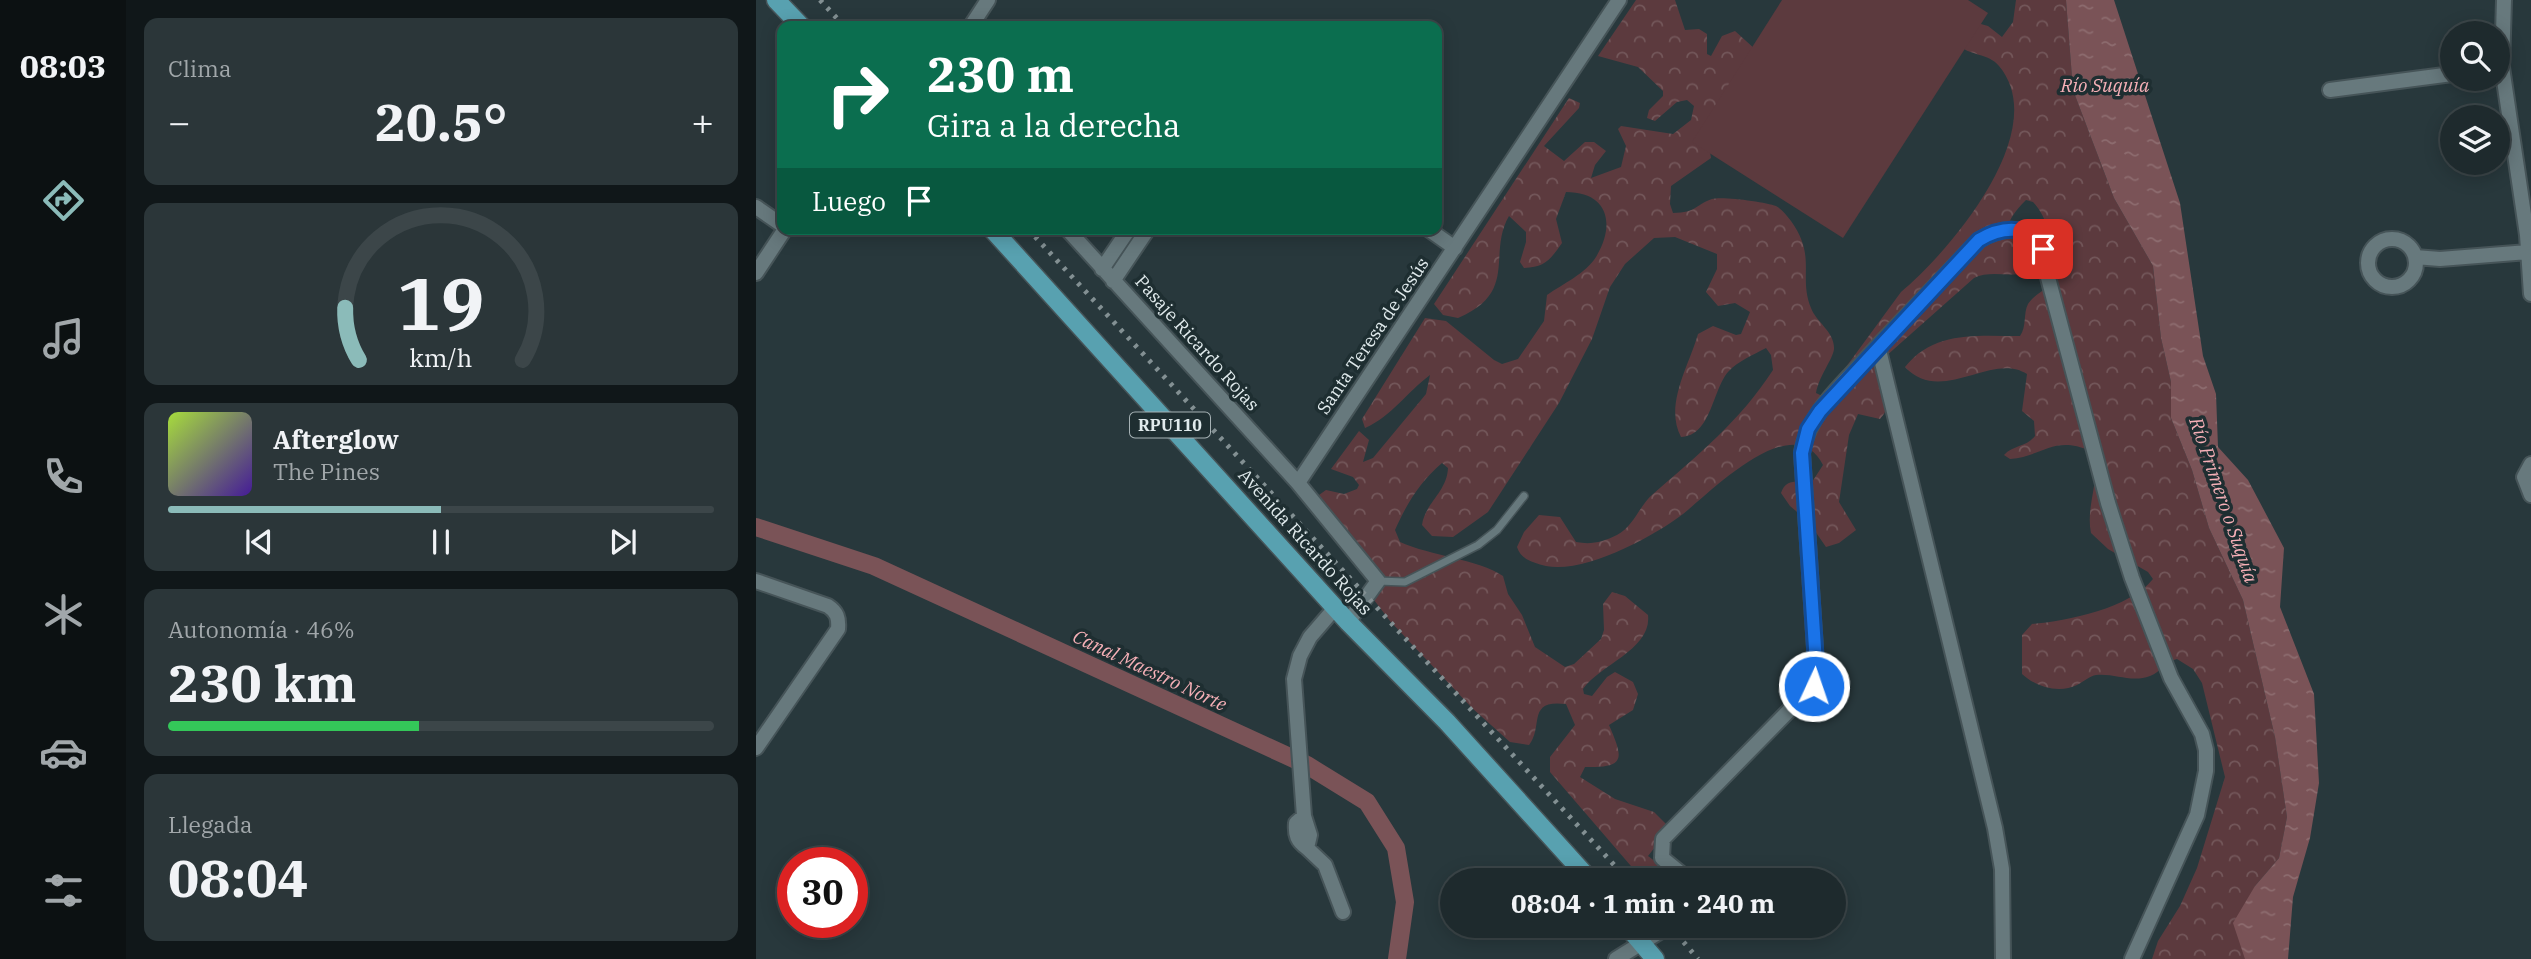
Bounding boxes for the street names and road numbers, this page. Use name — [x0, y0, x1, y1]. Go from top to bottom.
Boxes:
street label: Santa Teresa de Jesús — [1311, 253, 1434, 419]
street label: Pasaje Ricardo Rojas — [1130, 270, 1264, 415]
road number: RPU110 — [1130, 412, 1210, 438]
street label: Avenida Ricardo Rojas — [1234, 464, 1377, 620]

